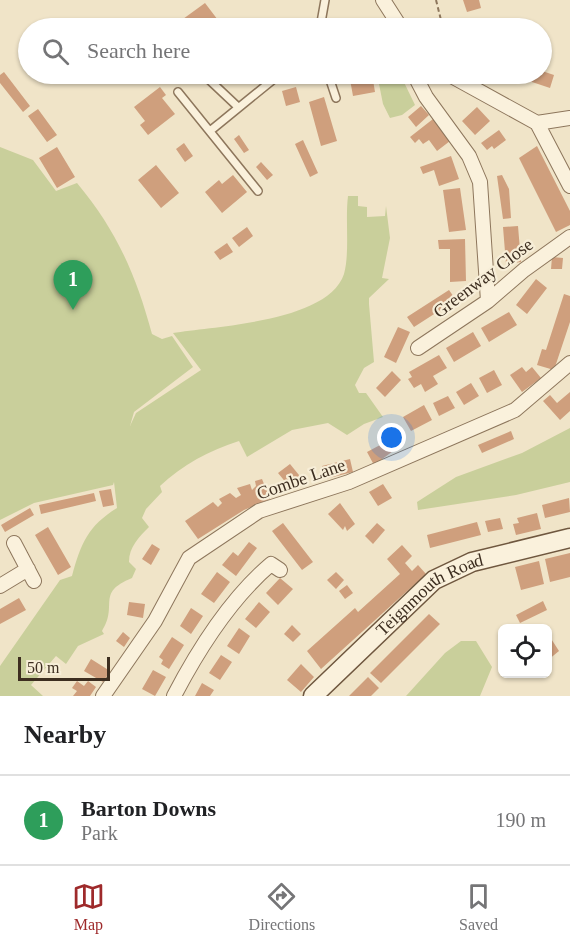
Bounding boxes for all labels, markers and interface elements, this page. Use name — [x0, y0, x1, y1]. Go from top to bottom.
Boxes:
search box — [18, 18, 552, 84]
icon: search — [39, 35, 72, 68]
text: Search here — [87, 38, 190, 63]
street label: Greenway Close — [429, 234, 537, 322]
pin: 1 — [54, 260, 92, 310]
your location — [377, 423, 406, 452]
street label: Combe Lane — [254, 454, 348, 504]
street label: Teignmouth Road — [372, 550, 485, 640]
map controls — [498, 624, 552, 678]
button: locate — [498, 624, 552, 678]
scale bar — [18, 654, 110, 682]
text: 50 m — [27, 659, 59, 676]
text: Nearby — [24, 720, 106, 749]
text: Barton Downs — [81, 796, 216, 821]
text: 1 — [39, 809, 49, 831]
text: 190 m — [495, 809, 546, 831]
text: Park — [81, 822, 118, 844]
tab: Map — [72, 880, 105, 934]
tab: Directions — [249, 880, 315, 934]
tab: Saved — [459, 880, 498, 934]

